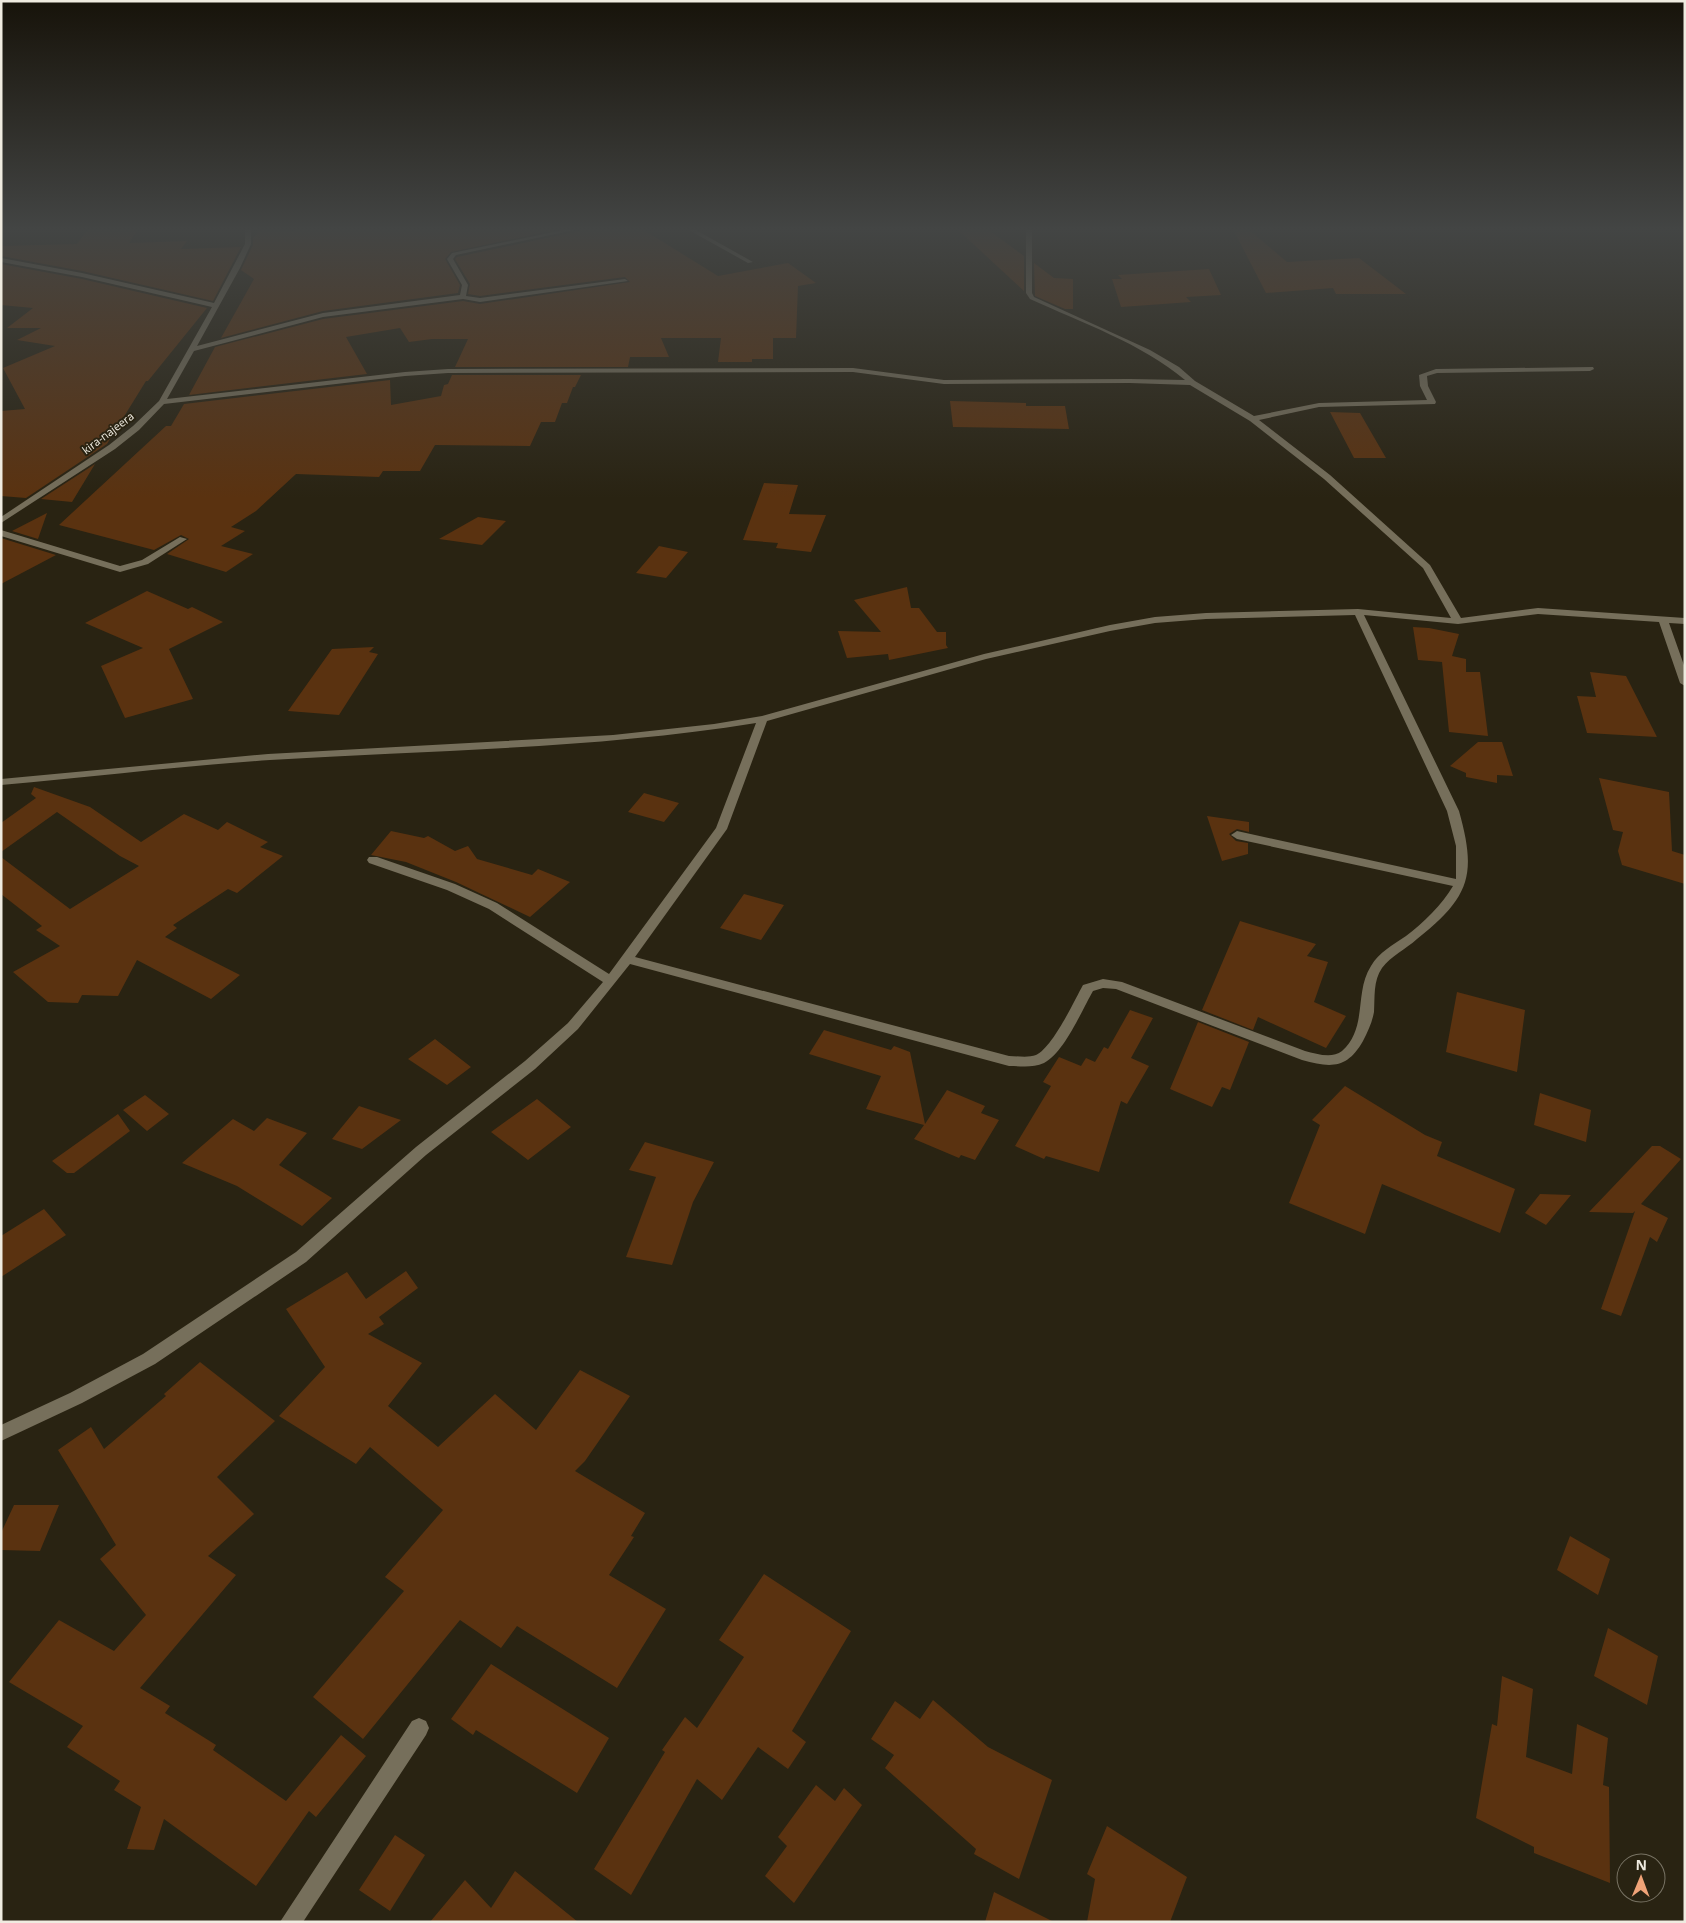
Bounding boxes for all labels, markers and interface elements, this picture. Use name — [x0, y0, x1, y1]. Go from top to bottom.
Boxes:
street label: kira-najeera — [79, 408, 137, 457]
north arrow — [1616, 1853, 1666, 1903]
text: N — [1635, 1855, 1647, 1874]

